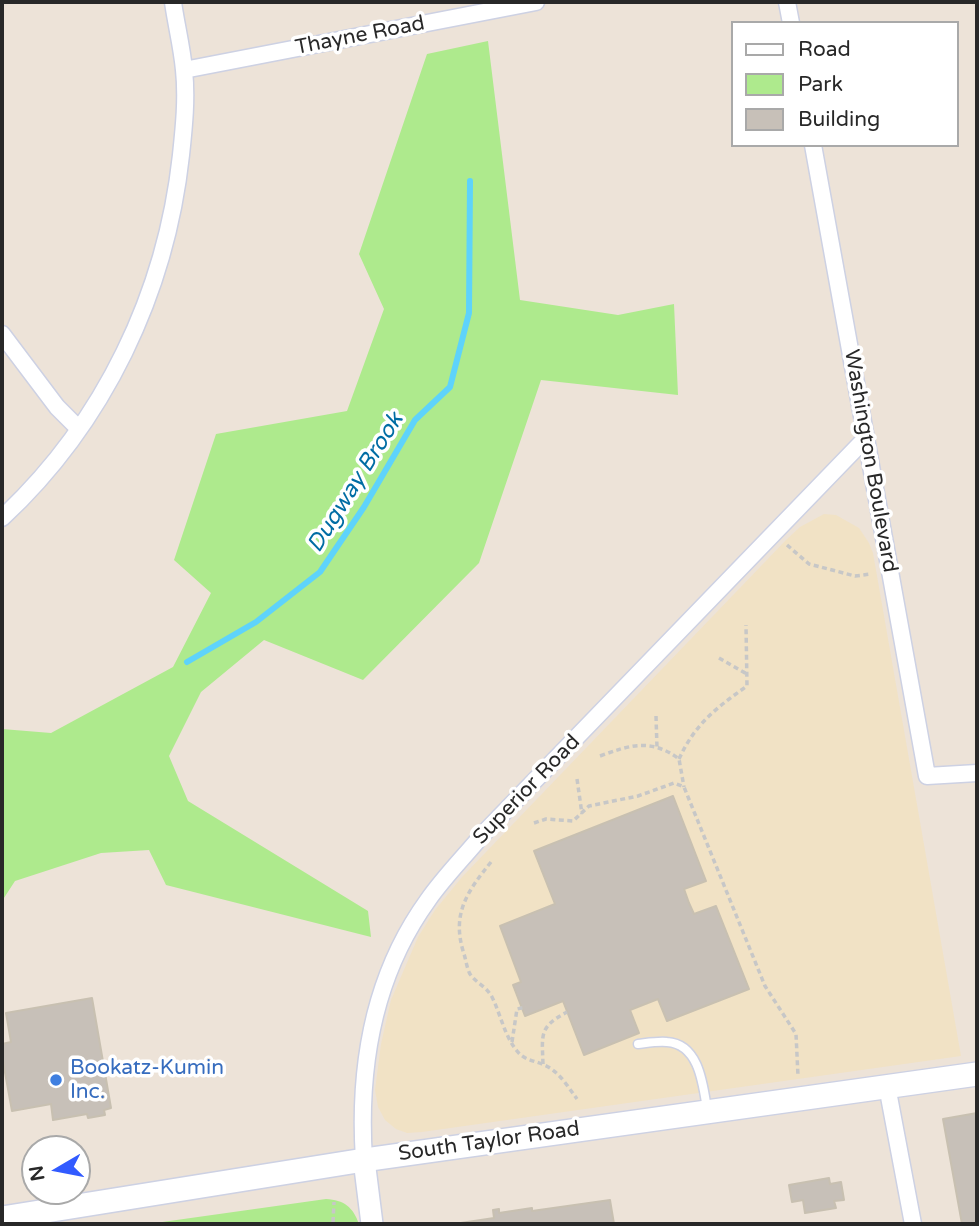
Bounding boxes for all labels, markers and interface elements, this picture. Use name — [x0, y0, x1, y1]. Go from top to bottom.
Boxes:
street label: Thayne Road — [293, 11, 427, 61]
legend — [730, 21, 958, 147]
text: Road — [798, 37, 851, 62]
text: Park — [798, 72, 843, 97]
text: Building — [798, 107, 880, 132]
street label: Washington Boulevard — [838, 348, 902, 574]
water label: Dugway Brook — [302, 408, 410, 558]
street label: Superior Road — [468, 730, 586, 850]
place label: Bookatz-Kumin Inc. — [70, 1055, 224, 1105]
marker: Bookatz-Kumin Inc. — [48, 1072, 64, 1088]
street label: South Taylor Road — [397, 1117, 581, 1167]
north arrow — [21, 1135, 91, 1205]
text: N — [25, 1164, 49, 1183]

